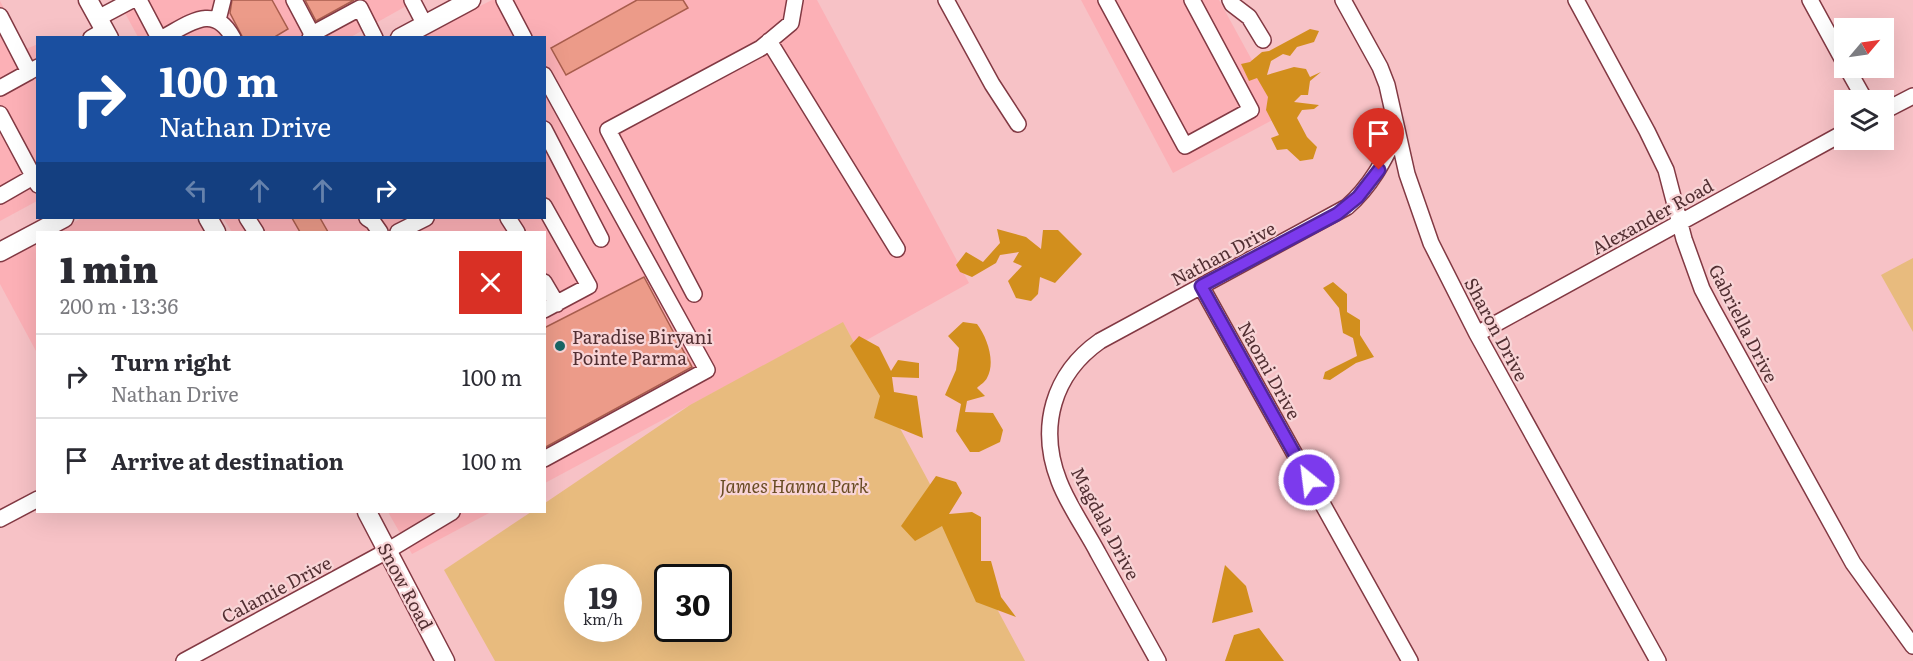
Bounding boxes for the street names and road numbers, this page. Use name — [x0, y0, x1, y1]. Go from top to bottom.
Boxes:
street label: Alexander Road — [1586, 171, 1718, 261]
street label: Nathan Drive — [1166, 214, 1280, 292]
street label: Gabriella Drive — [1703, 259, 1785, 387]
street label: Sharon Drive — [1458, 272, 1536, 386]
street label: Naomi Drive — [1232, 316, 1308, 424]
street label: Magdala Drive — [1065, 462, 1147, 584]
street label: Snow Road — [372, 537, 440, 635]
street label: Calamie Drive — [216, 549, 336, 629]

